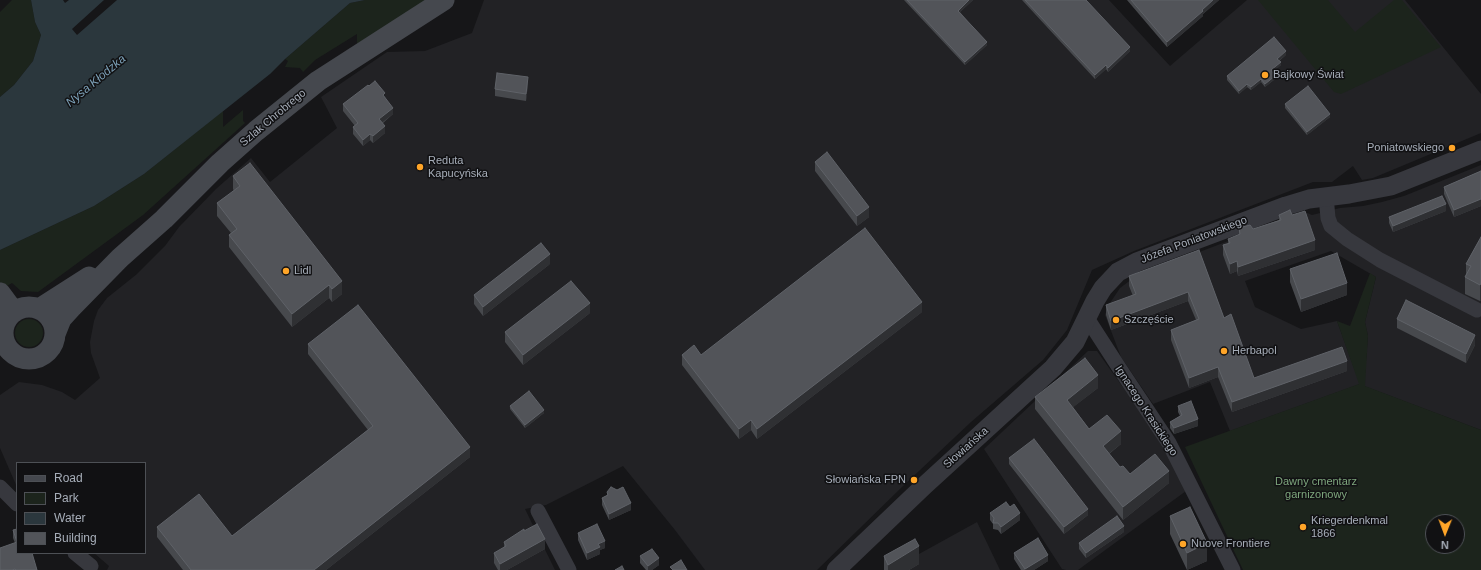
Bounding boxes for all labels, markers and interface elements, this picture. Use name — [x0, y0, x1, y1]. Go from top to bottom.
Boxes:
water label: Nysa Kłodzka — [63, 52, 129, 110]
place label: Bajkowy Świat — [1273, 68, 1344, 82]
marker: Bajkowy Świat — [1260, 70, 1270, 80]
street label: Szlak Chrobrego — [237, 87, 309, 149]
place label: Poniatowskiego — [1367, 141, 1444, 155]
marker: Poniatowskiego — [1447, 143, 1457, 153]
place label: Reduta Kapucyńska — [428, 154, 488, 180]
marker: Reduta Kapucyńska — [415, 162, 425, 172]
street label: Józefa Poniatowskiego — [1139, 214, 1249, 266]
place label: Lidl — [294, 264, 311, 278]
marker: Lidl — [281, 266, 291, 276]
place label: Szczęście — [1124, 313, 1174, 327]
marker: Szczęście — [1111, 315, 1121, 325]
place label: Herbapol — [1232, 344, 1277, 358]
marker: Herbapol — [1219, 346, 1229, 356]
street label: Ignacego Krasickiego — [1112, 363, 1180, 459]
street label: Słowiańska — [941, 424, 991, 472]
legend — [16, 462, 146, 554]
text: Road — [54, 471, 83, 485]
place label: Słowiańska FPN — [825, 473, 906, 487]
marker: Słowiańska FPN — [909, 475, 919, 485]
park label: Dawny cmentarz garnizonowy — [1275, 475, 1357, 501]
text: Park — [54, 491, 79, 505]
text: Water — [54, 511, 86, 525]
place label: Kriegerdenkmal 1866 — [1311, 514, 1388, 540]
north arrow — [1425, 514, 1465, 554]
marker: Kriegerdenkmal 1866 — [1298, 522, 1308, 532]
text: Building — [54, 531, 97, 545]
place label: Nuove Frontiere — [1191, 537, 1270, 551]
marker: Nuove Frontiere — [1178, 539, 1188, 549]
text: N — [1441, 539, 1449, 551]

